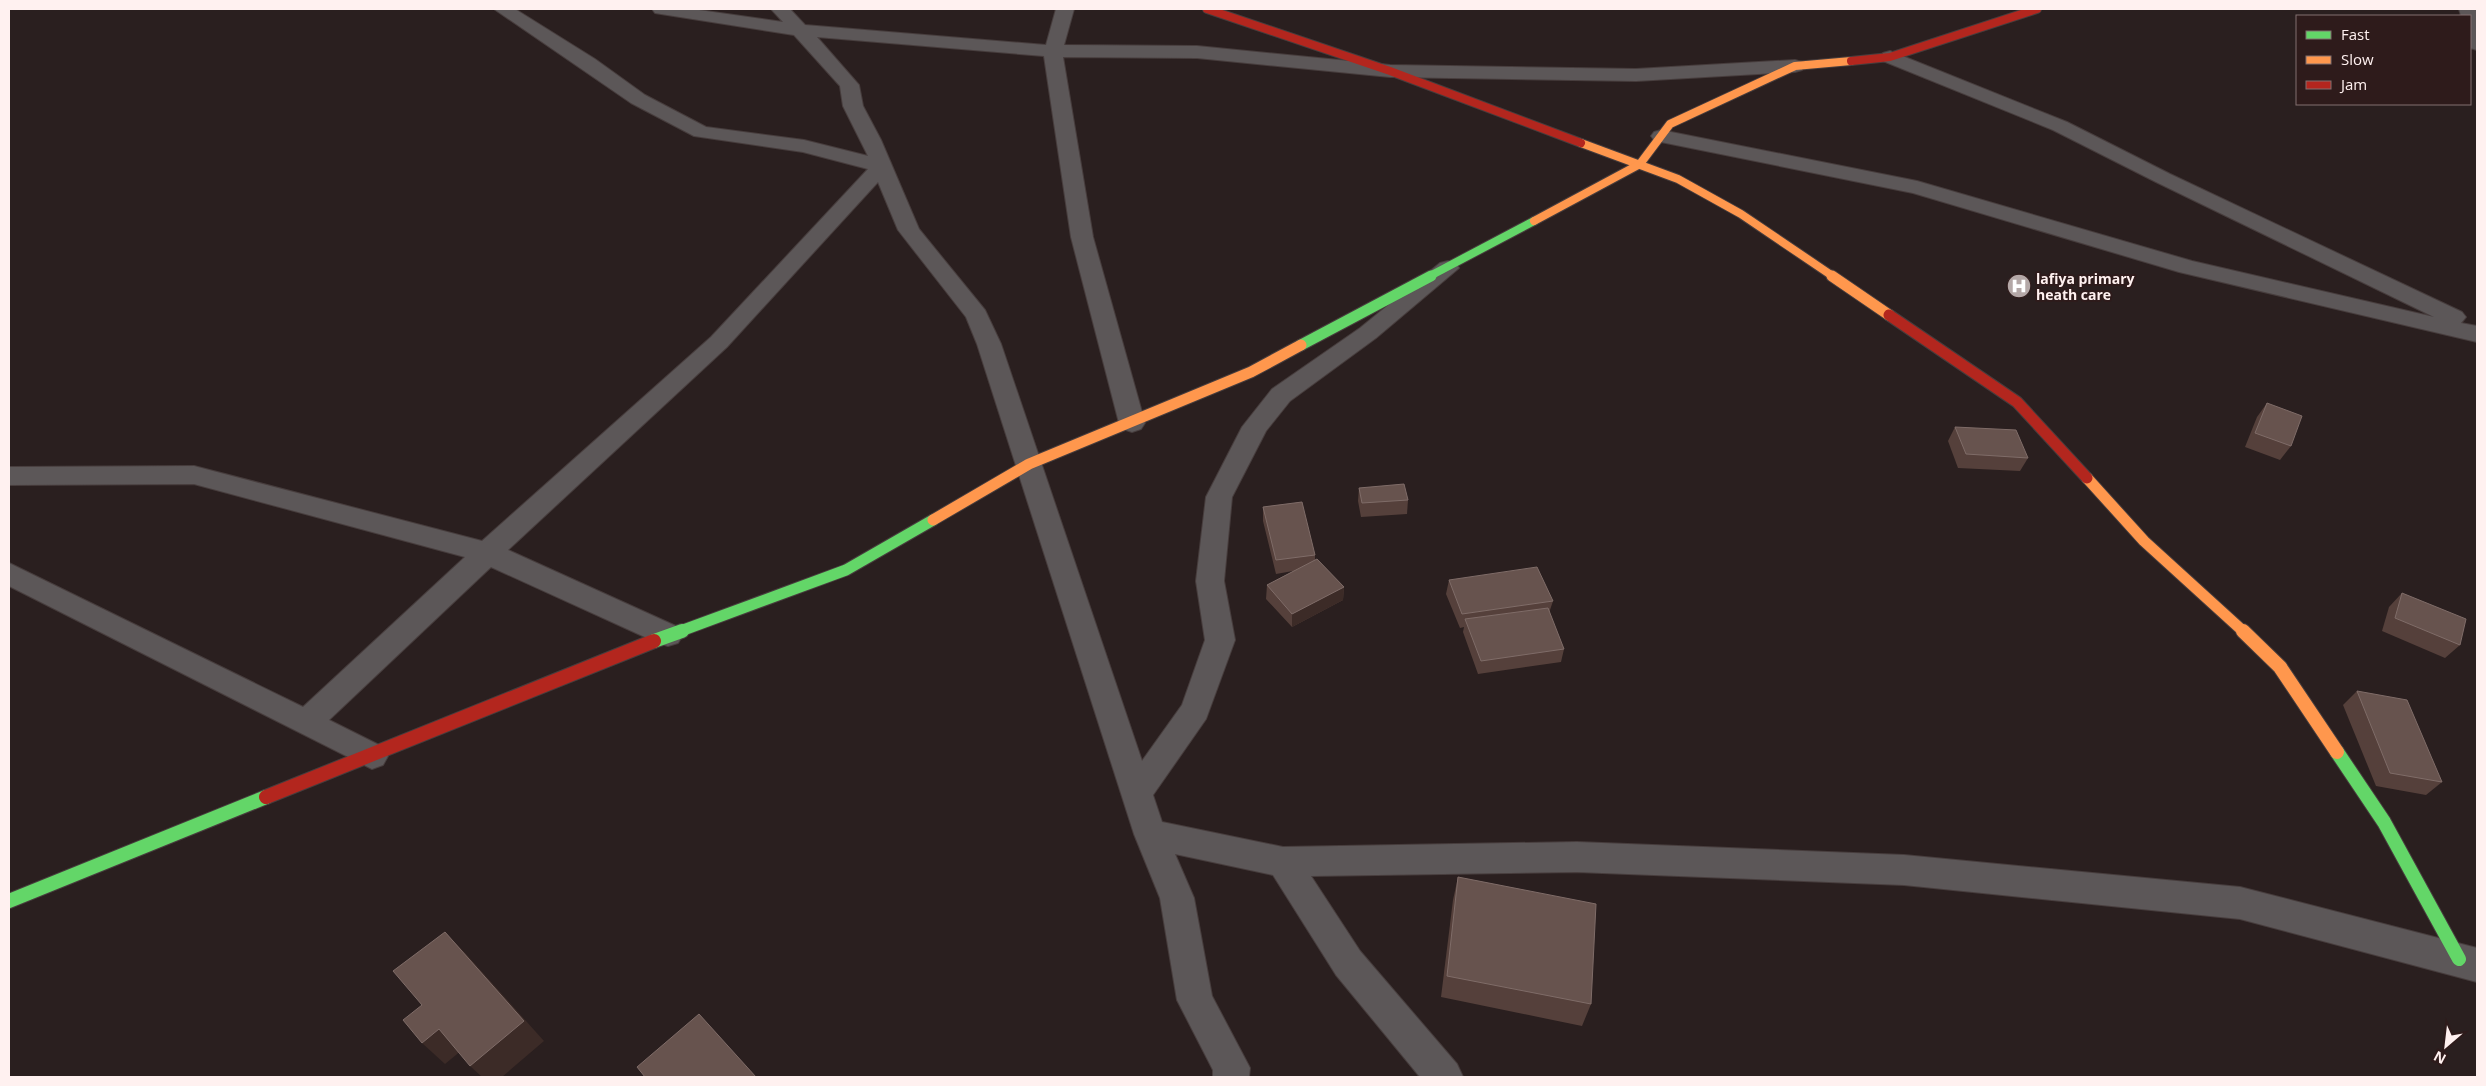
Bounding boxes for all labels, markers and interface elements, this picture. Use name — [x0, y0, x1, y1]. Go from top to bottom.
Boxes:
legend — [2296, 15, 2471, 105]
text: Fast — [2341, 24, 2370, 44]
text: Slow — [2341, 49, 2374, 69]
text: Jam — [2339, 74, 2367, 94]
place label: lafiya primary heath care — [2036, 269, 2135, 304]
hospital icon: lafiya primary heath care — [2006, 273, 2032, 299]
north arrow — [2421, 1021, 2471, 1071]
text: N — [2430, 1047, 2449, 1069]

